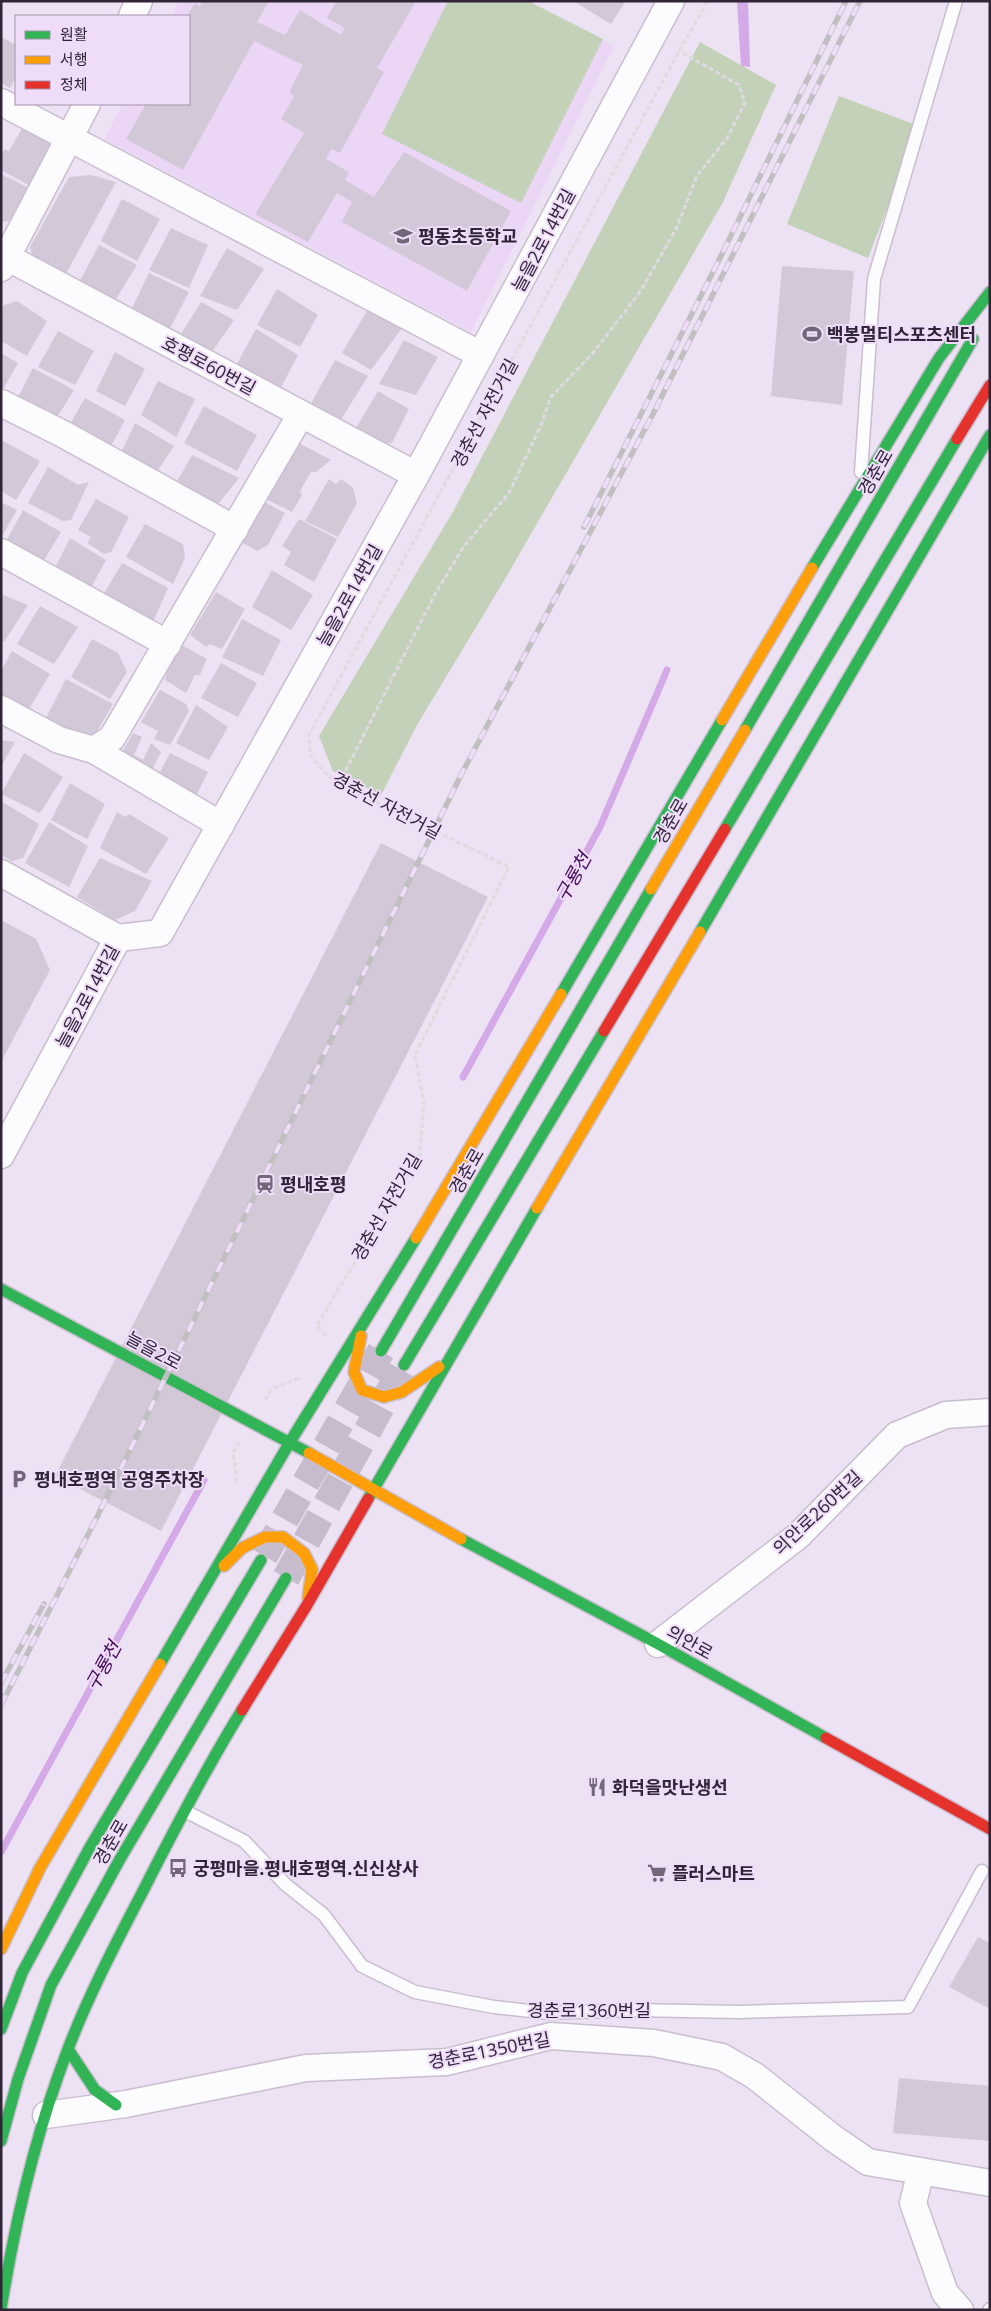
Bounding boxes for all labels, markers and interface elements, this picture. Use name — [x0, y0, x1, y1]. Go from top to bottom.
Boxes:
legend — [15, 15, 190, 105]
text: 원활 — [60, 24, 88, 44]
text: 서행 — [60, 49, 88, 69]
text: 정체 — [60, 74, 88, 94]
street label: 늘을2로14번길 — [506, 184, 580, 296]
place label: 평동초등학교 — [418, 224, 517, 248]
school or university icon: 평동초등학교 — [392, 225, 414, 247]
place label: 백봉멀티스포츠센터 — [827, 322, 976, 346]
sports icon: 백봉멀티스포츠센터 — [801, 323, 823, 345]
street label: 호평로60번길 — [158, 330, 260, 400]
street label: 경춘선 자전거길 — [445, 354, 523, 472]
street label: 경춘로 — [852, 444, 898, 500]
street label: 늘을2로14번길 — [311, 539, 387, 651]
street label: 경춘선 자전거길 — [328, 766, 446, 844]
street label: 경춘로 — [647, 793, 693, 849]
water label: 구룡천 — [549, 846, 598, 906]
street label: 늘을2로14번길 — [50, 940, 124, 1052]
street label: 경춘로 — [443, 1143, 489, 1199]
street label: 경춘선 자전거길 — [345, 1149, 427, 1265]
place label: 평내호평 — [280, 1172, 346, 1196]
station icon: 평내호평 — [254, 1173, 276, 1195]
street label: 늘을2로 — [122, 1325, 186, 1375]
street label: 의안로260번길 — [767, 1464, 867, 1560]
place label: 평내호평역 공영주차장 — [34, 1467, 205, 1491]
parking icon: 평내호평역 공영주차장 — [8, 1468, 30, 1490]
street label: 의안로 — [662, 1619, 718, 1665]
water label: 구룡천 — [79, 1635, 128, 1695]
place label: 화덕을맛난생선 — [612, 1775, 728, 1799]
restaurant icon: 화덕을맛난생선 — [586, 1776, 608, 1798]
street label: 경춘로 — [87, 1814, 133, 1870]
place label: 궁평마을.평내호평역.신신상사 — [193, 1856, 419, 1880]
bus stop icon: 궁평마을.평내호평역.신신상사 — [167, 1857, 189, 1879]
place label: 플러스마트 — [672, 1861, 755, 1885]
supermarket icon: 플러스마트 — [646, 1862, 668, 1884]
street label: 경춘로1360번길 — [527, 1998, 651, 2022]
street label: 경춘로1350번길 — [426, 2026, 552, 2074]

